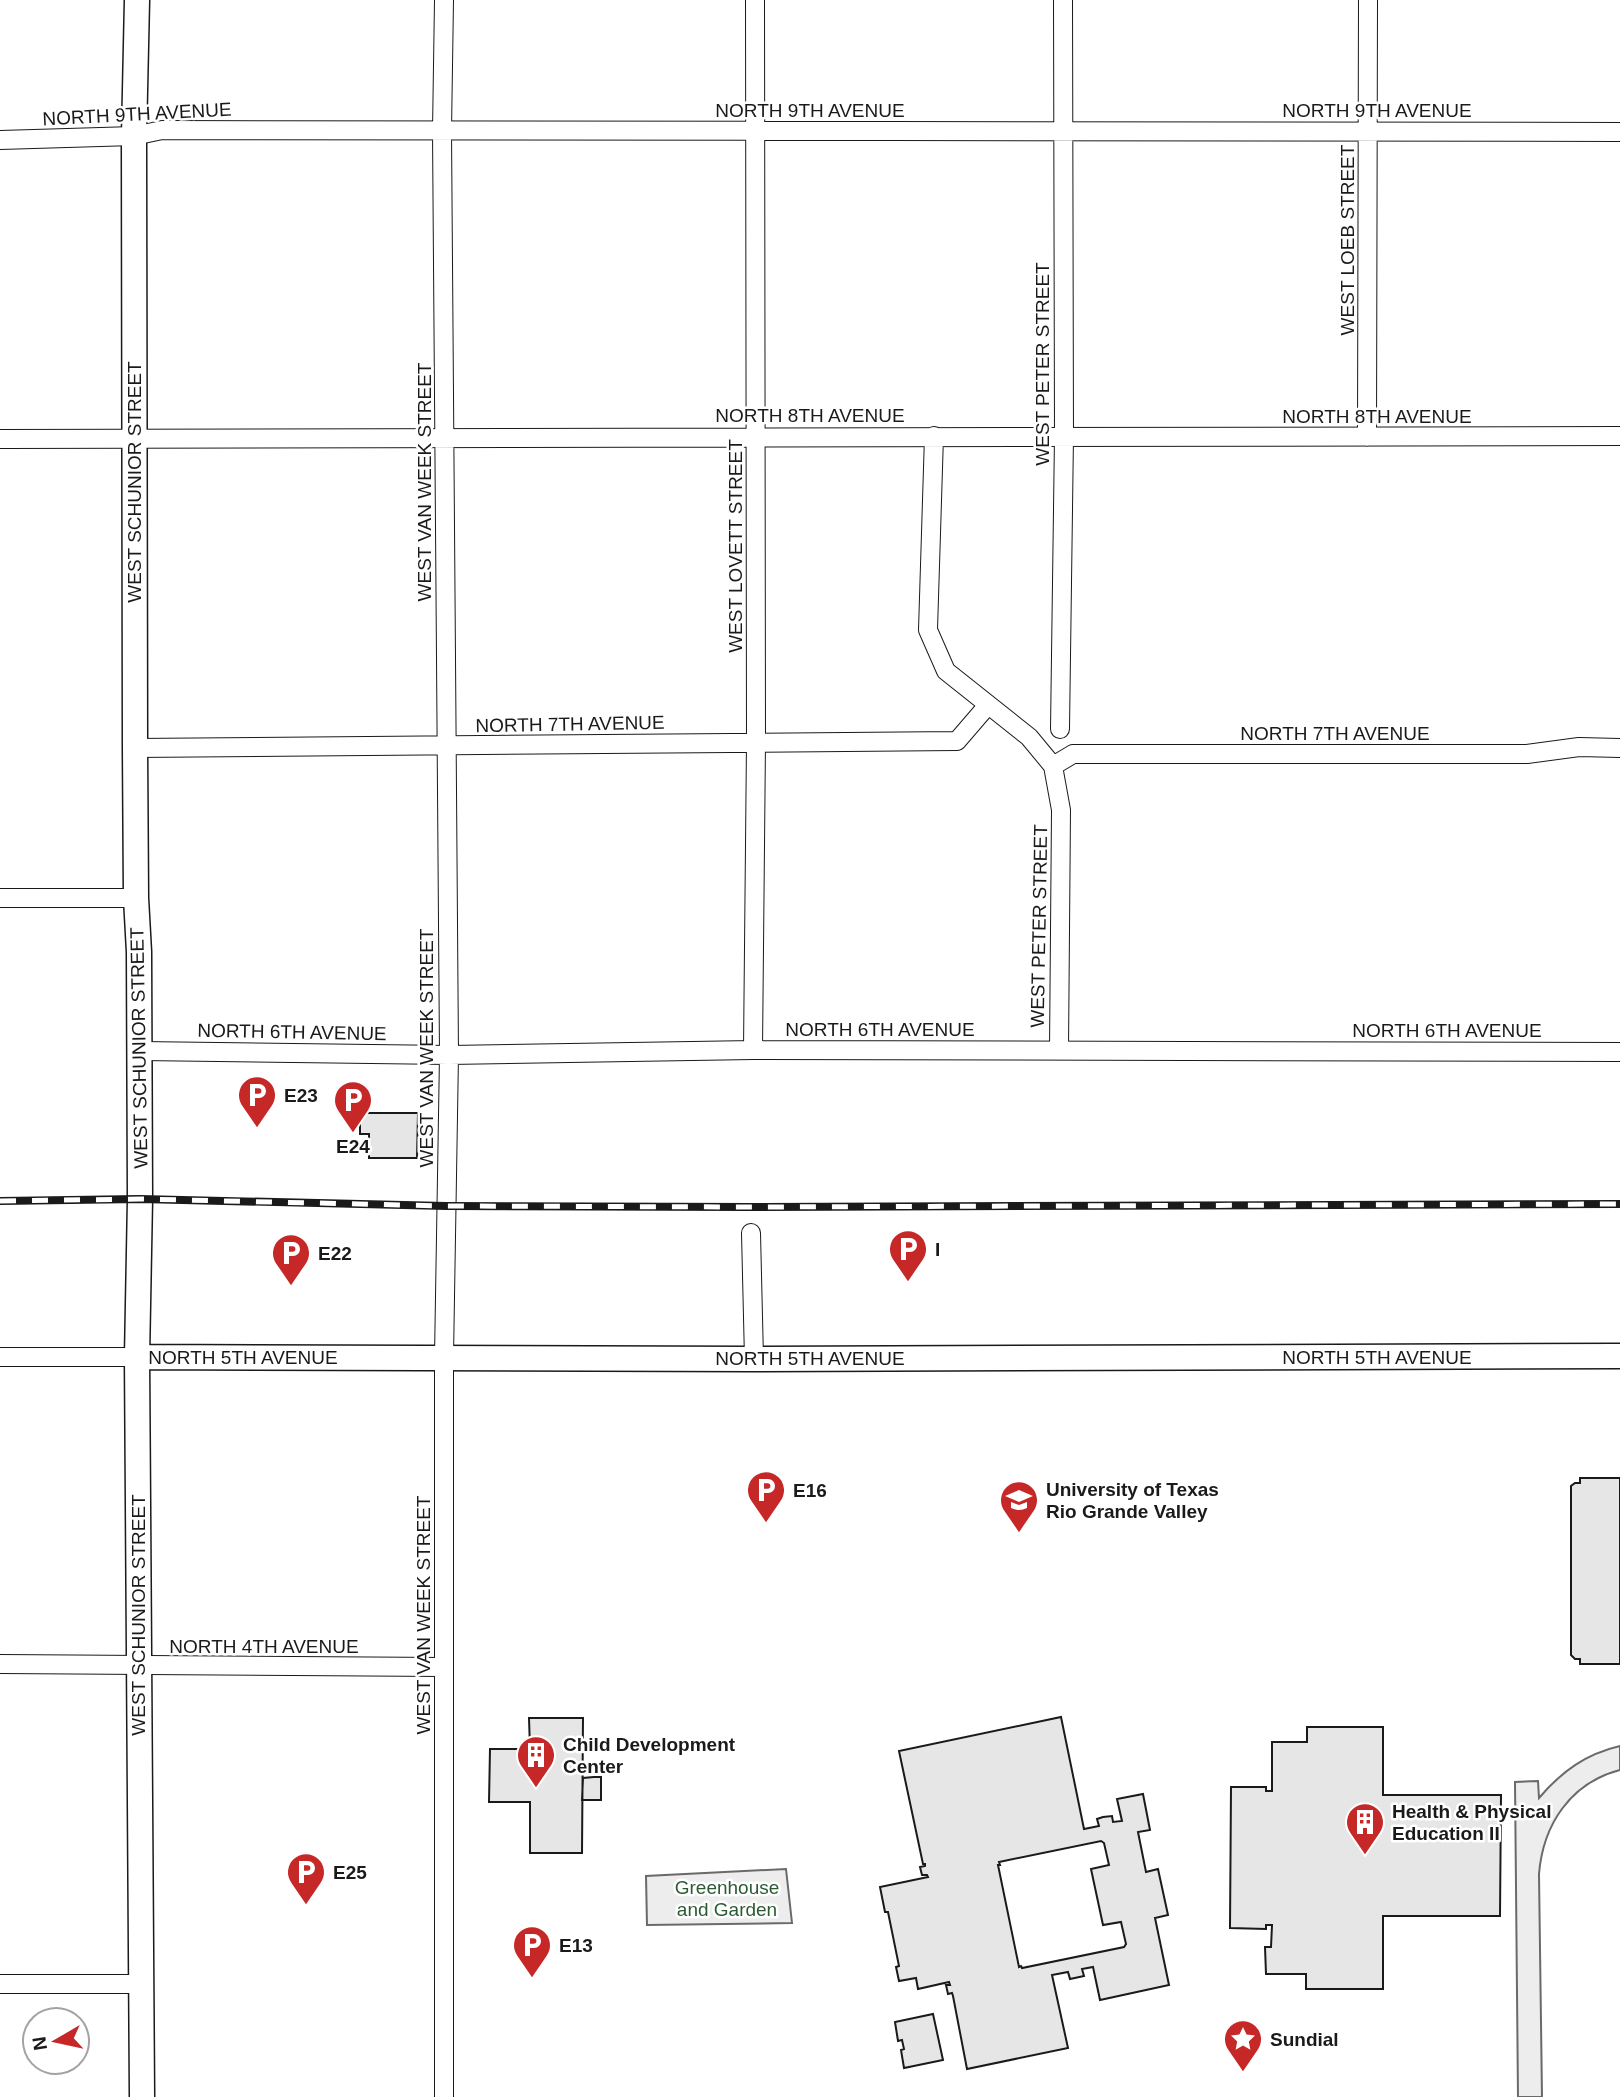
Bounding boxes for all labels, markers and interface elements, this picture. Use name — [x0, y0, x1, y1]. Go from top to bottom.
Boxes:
street label: NORTH 9TH AVENUE — [42, 99, 232, 129]
street label: NORTH 9TH AVENUE — [715, 100, 905, 121]
street label: NORTH 9TH AVENUE — [1282, 100, 1472, 121]
street label: WEST LOEB STREET — [1337, 144, 1358, 335]
street label: WEST PETER STREET — [1032, 262, 1053, 466]
street label: WEST SCHUNIOR STREET — [124, 361, 145, 603]
street label: WEST VAN WEEK STREET — [414, 362, 435, 601]
street label: NORTH 8TH AVENUE — [715, 405, 905, 426]
street label: NORTH 8TH AVENUE — [1282, 406, 1472, 427]
street label: WEST LOVETT STREET — [725, 439, 746, 653]
street label: NORTH 7TH AVENUE — [475, 712, 665, 736]
street label: NORTH 7TH AVENUE — [1240, 723, 1430, 744]
street label: WEST PETER STREET — [1027, 824, 1051, 1028]
street label: WEST SCHUNIOR STREET — [126, 927, 152, 1169]
street label: WEST VAN WEEK STREET — [416, 928, 437, 1167]
street label: NORTH 6TH AVENUE — [785, 1019, 975, 1040]
street label: NORTH 6TH AVENUE — [197, 1020, 387, 1044]
street label: NORTH 6TH AVENUE — [1352, 1020, 1542, 1041]
parking icon: E23 — [236, 1074, 278, 1129]
parking icon: E24 — [332, 1079, 374, 1134]
place label: E23 — [284, 1085, 318, 1106]
place label: E24 — [336, 1136, 370, 1157]
parking icon: I — [887, 1228, 929, 1283]
parking icon: E22 — [270, 1232, 312, 1287]
place label: I — [935, 1239, 940, 1260]
place label: E22 — [318, 1243, 352, 1264]
street label: NORTH 5TH AVENUE — [148, 1347, 338, 1368]
street label: NORTH 5TH AVENUE — [1282, 1347, 1472, 1368]
street label: NORTH 5TH AVENUE — [715, 1348, 905, 1369]
parking icon: E16 — [745, 1469, 787, 1524]
school or university icon: University of Texas Rio Grande Valley — [998, 1479, 1040, 1534]
place label: University of Texas Rio Grande Valley — [1046, 1479, 1219, 1522]
place label: E16 — [793, 1480, 827, 1501]
street label: WEST SCHUNIOR STREET — [128, 1494, 149, 1736]
street label: WEST VAN WEEK STREET — [413, 1495, 434, 1734]
street label: NORTH 4TH AVENUE — [169, 1636, 359, 1657]
building icon: Child Development Center — [515, 1734, 557, 1789]
place label: Child Development Center — [563, 1734, 736, 1777]
building icon: Health & Physical Education II — [1344, 1801, 1386, 1856]
place label: Health & Physical Education II — [1392, 1801, 1551, 1844]
parking icon: E25 — [285, 1851, 327, 1906]
place label: E25 — [333, 1862, 367, 1883]
park label: Greenhouse and Garden — [675, 1877, 779, 1920]
parking icon: E13 — [511, 1924, 553, 1979]
place label: E13 — [559, 1935, 593, 1956]
north arrow — [21, 2006, 91, 2076]
place icon: Sundial — [1222, 2018, 1264, 2073]
place label: Sundial — [1270, 2029, 1339, 2050]
text: N — [28, 2035, 51, 2052]

